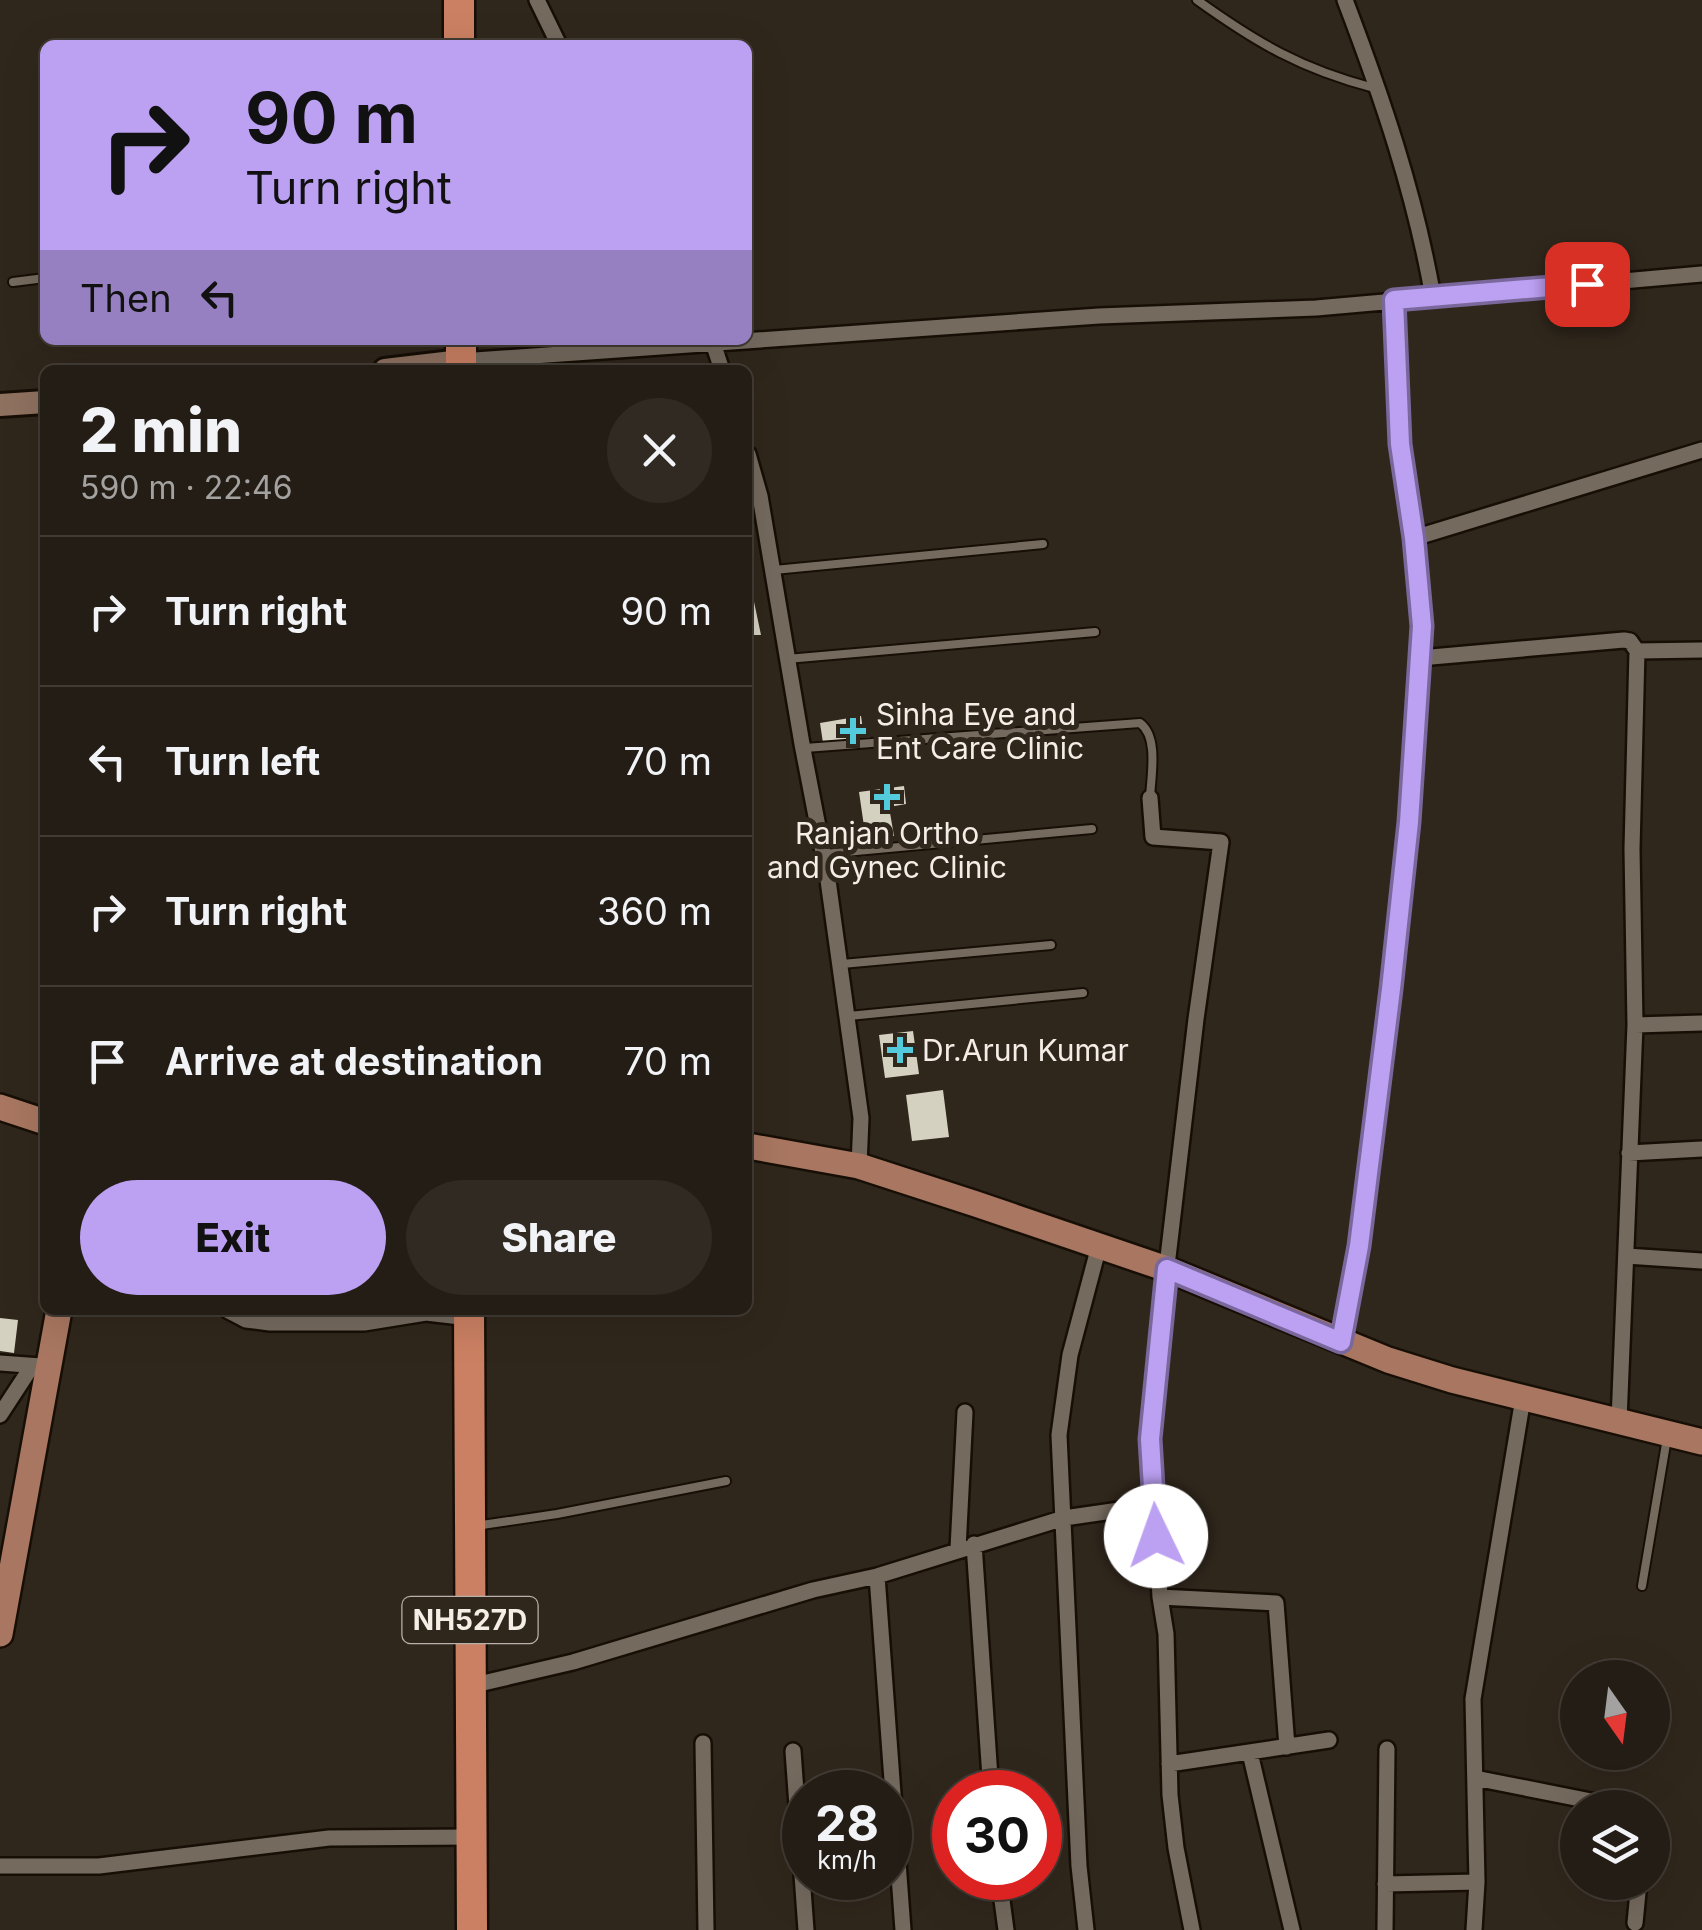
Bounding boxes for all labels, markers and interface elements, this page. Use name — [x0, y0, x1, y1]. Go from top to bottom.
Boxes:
text: 90 m — [245, 75, 418, 160]
icon: right — [80, 80, 210, 210]
text: Turn right — [245, 160, 452, 215]
pin — [1545, 242, 1630, 327]
icon: arrive — [1560, 257, 1615, 312]
icon: left — [192, 270, 247, 325]
text: Then — [80, 275, 172, 321]
text: 2 min — [80, 394, 242, 466]
button: close — [607, 398, 712, 503]
text: 590 m · 22:46 — [80, 468, 293, 507]
icon: right — [80, 584, 135, 639]
text: Turn right — [165, 588, 347, 634]
text: 90 m — [620, 588, 712, 634]
place label: Sinha Eye and Ent Care Clinic — [876, 696, 1084, 766]
marker: Sinha Eye and Ent Care Clinic — [840, 718, 866, 744]
icon: left — [80, 734, 135, 789]
text: Turn left — [165, 738, 320, 784]
text: 70 m — [623, 738, 712, 784]
marker: Ranjan Ortho and Gynec Clinic — [874, 784, 900, 810]
place label: Ranjan Ortho and Gynec Clinic — [767, 815, 1007, 885]
icon: right — [80, 884, 135, 939]
text: Turn right — [165, 888, 347, 934]
text: 360 m — [597, 888, 712, 934]
place label: Dr.Arun Kumar — [922, 1032, 1129, 1068]
icon: arrive — [80, 1034, 135, 1089]
marker: Dr.Arun Kumar — [887, 1037, 913, 1063]
text: Arrive at destination — [165, 1038, 543, 1084]
text: 70 m — [623, 1038, 712, 1084]
button: Exit — [80, 1180, 386, 1295]
button: Share — [406, 1180, 712, 1295]
position arrow — [1104, 1484, 1208, 1588]
road number: NH527D — [402, 1597, 538, 1643]
north arrow — [1560, 1660, 1670, 1770]
map controls — [1560, 1660, 1670, 1900]
speed limit sign: 30 — [932, 1770, 1062, 1900]
button: layers — [1560, 1790, 1670, 1900]
text: 28 — [815, 1793, 879, 1853]
text: km/h — [817, 1845, 877, 1875]

